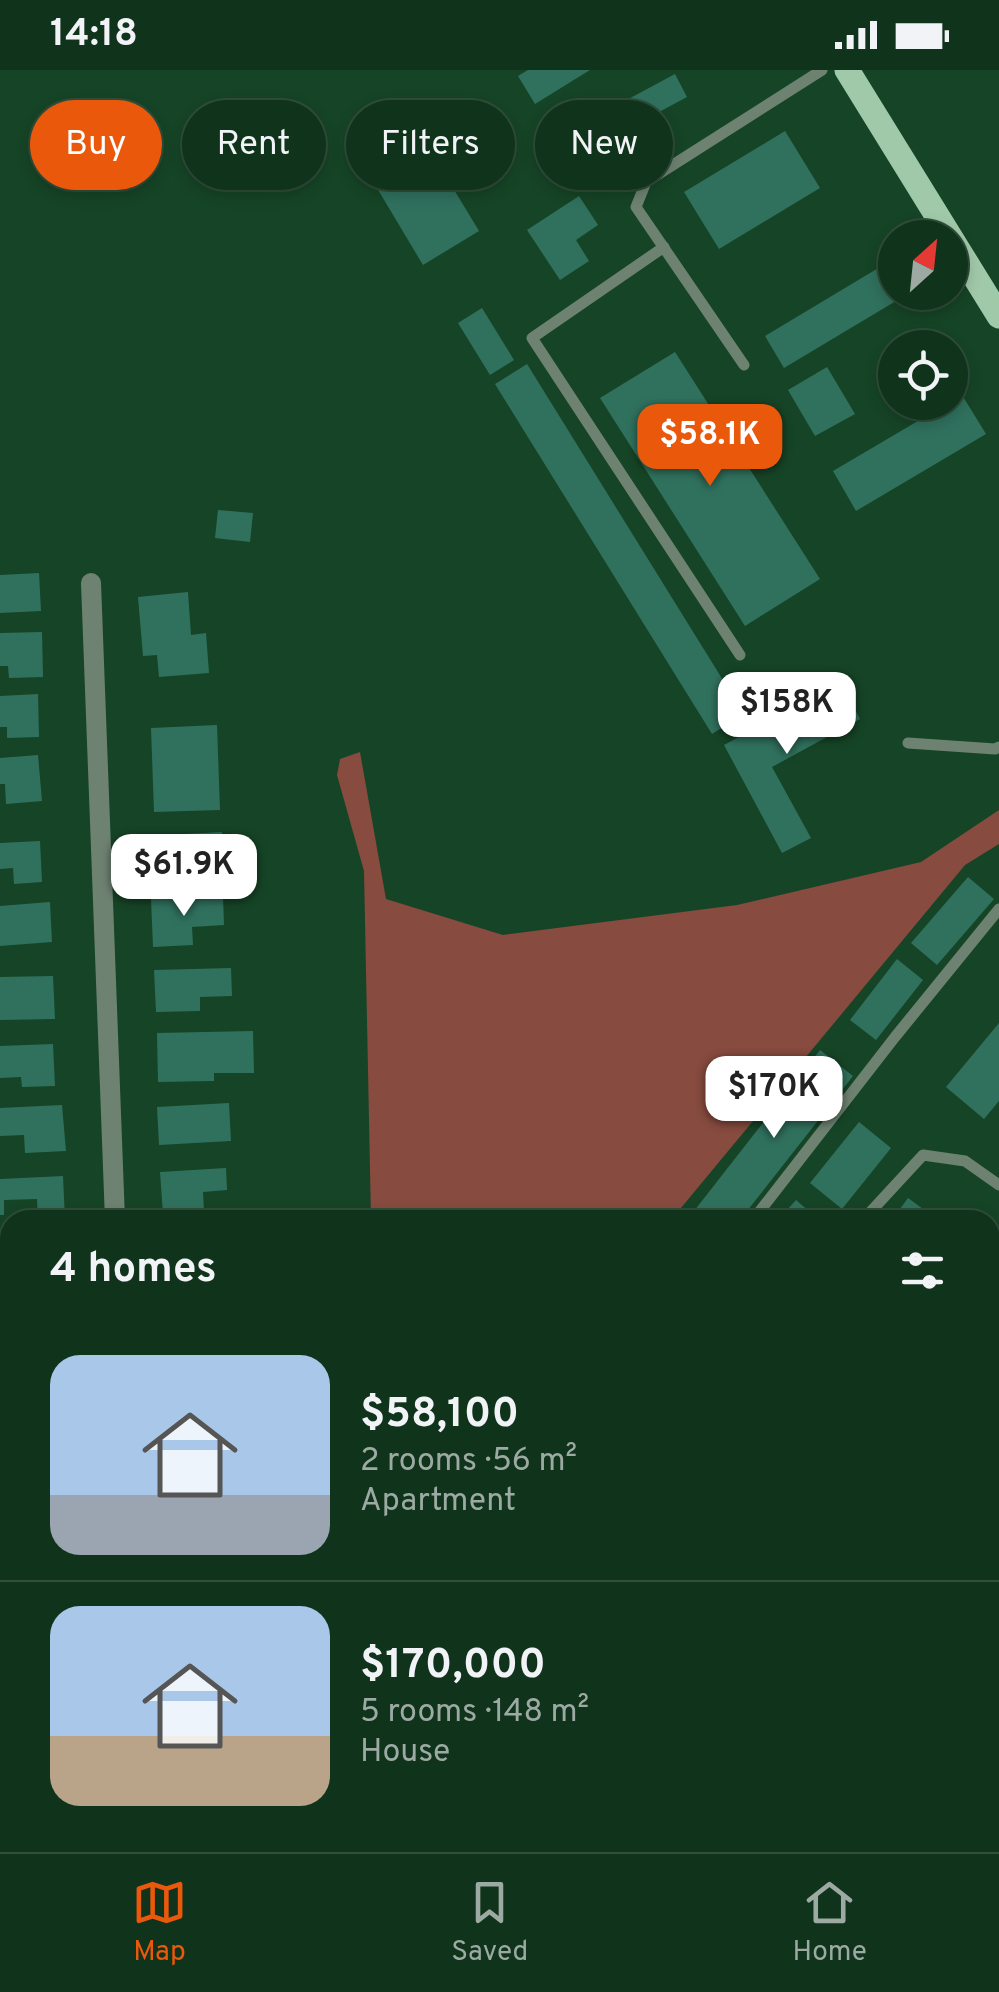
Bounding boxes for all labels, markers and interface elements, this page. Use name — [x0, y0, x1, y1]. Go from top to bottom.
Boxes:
text: 14:18 — [50, 11, 138, 60]
chip: Buy — [30, 100, 162, 190]
chip: Rent — [182, 100, 326, 190]
chip: Filters — [346, 100, 515, 190]
chip: New — [535, 100, 673, 190]
north arrow — [878, 220, 968, 310]
map controls — [878, 220, 968, 420]
button: locate — [878, 330, 968, 420]
pin: $58.1K — [629, 404, 791, 489]
text: $58.1K — [659, 416, 761, 456]
pin: $158K — [717, 672, 857, 757]
text: $158K — [740, 684, 834, 724]
pin: $61.9K — [103, 834, 265, 919]
text: $61.9K — [133, 846, 235, 886]
pin: $170K — [704, 1056, 844, 1141]
text: $170K — [728, 1068, 820, 1108]
icon: filters — [895, 1243, 950, 1298]
text: 4 homes — [50, 1244, 217, 1297]
text: $58,100 — [360, 1389, 519, 1442]
icon: home — [130, 1395, 250, 1515]
text: 2 rooms · 56 m² — [360, 1442, 577, 1482]
text: Apartment — [360, 1482, 516, 1522]
text: $170,000 — [360, 1640, 546, 1693]
icon: home — [130, 1646, 250, 1766]
text: 5 rooms · 148 m² — [360, 1693, 589, 1733]
text: House — [360, 1733, 450, 1773]
tab: Map — [132, 1875, 187, 1971]
tab: Saved — [451, 1875, 528, 1971]
tab: Home — [793, 1875, 867, 1971]

